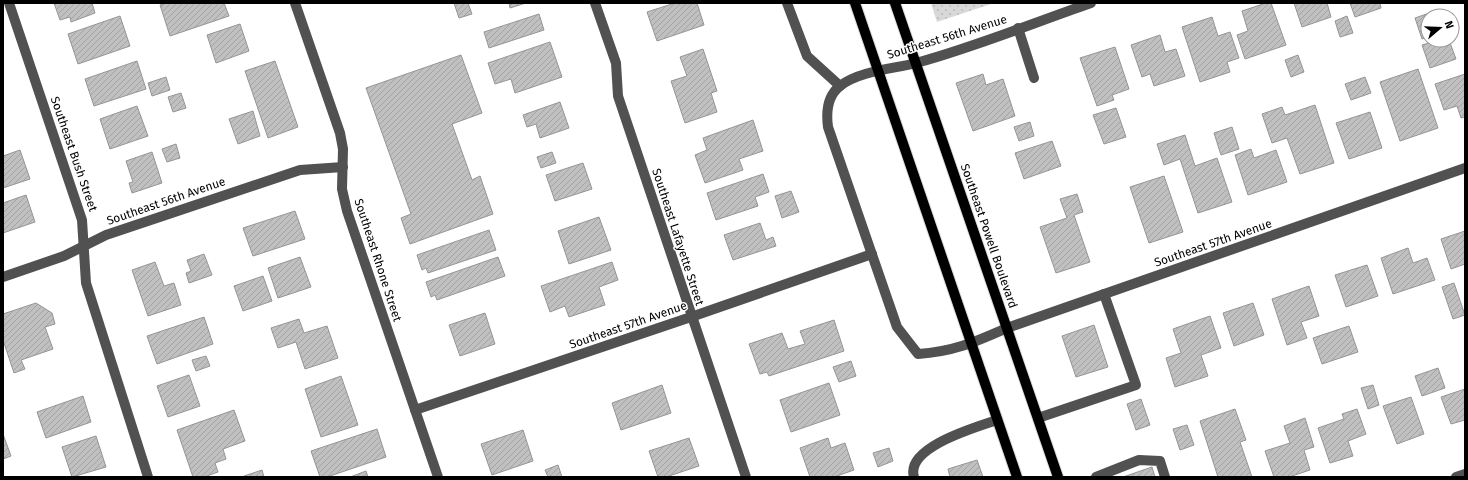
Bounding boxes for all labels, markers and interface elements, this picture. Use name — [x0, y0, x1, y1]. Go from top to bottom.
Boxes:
north arrow — [1420, 8, 1460, 48]
street label: Southeast 56th Avenue — [885, 12, 1009, 62]
text: N — [1442, 19, 1456, 30]
street label: Southeast Bush Street — [48, 95, 100, 214]
street label: Southeast Powell Boulevard — [958, 162, 1020, 310]
street label: Southeast Lafayette Street — [649, 167, 707, 308]
street label: Southeast 56th Avenue — [105, 174, 227, 228]
street label: Southeast Rhone Street — [351, 197, 405, 324]
street label: Southeast 57th Avenue — [1152, 216, 1274, 270]
street label: Southeast 57th Avenue — [567, 298, 689, 352]

